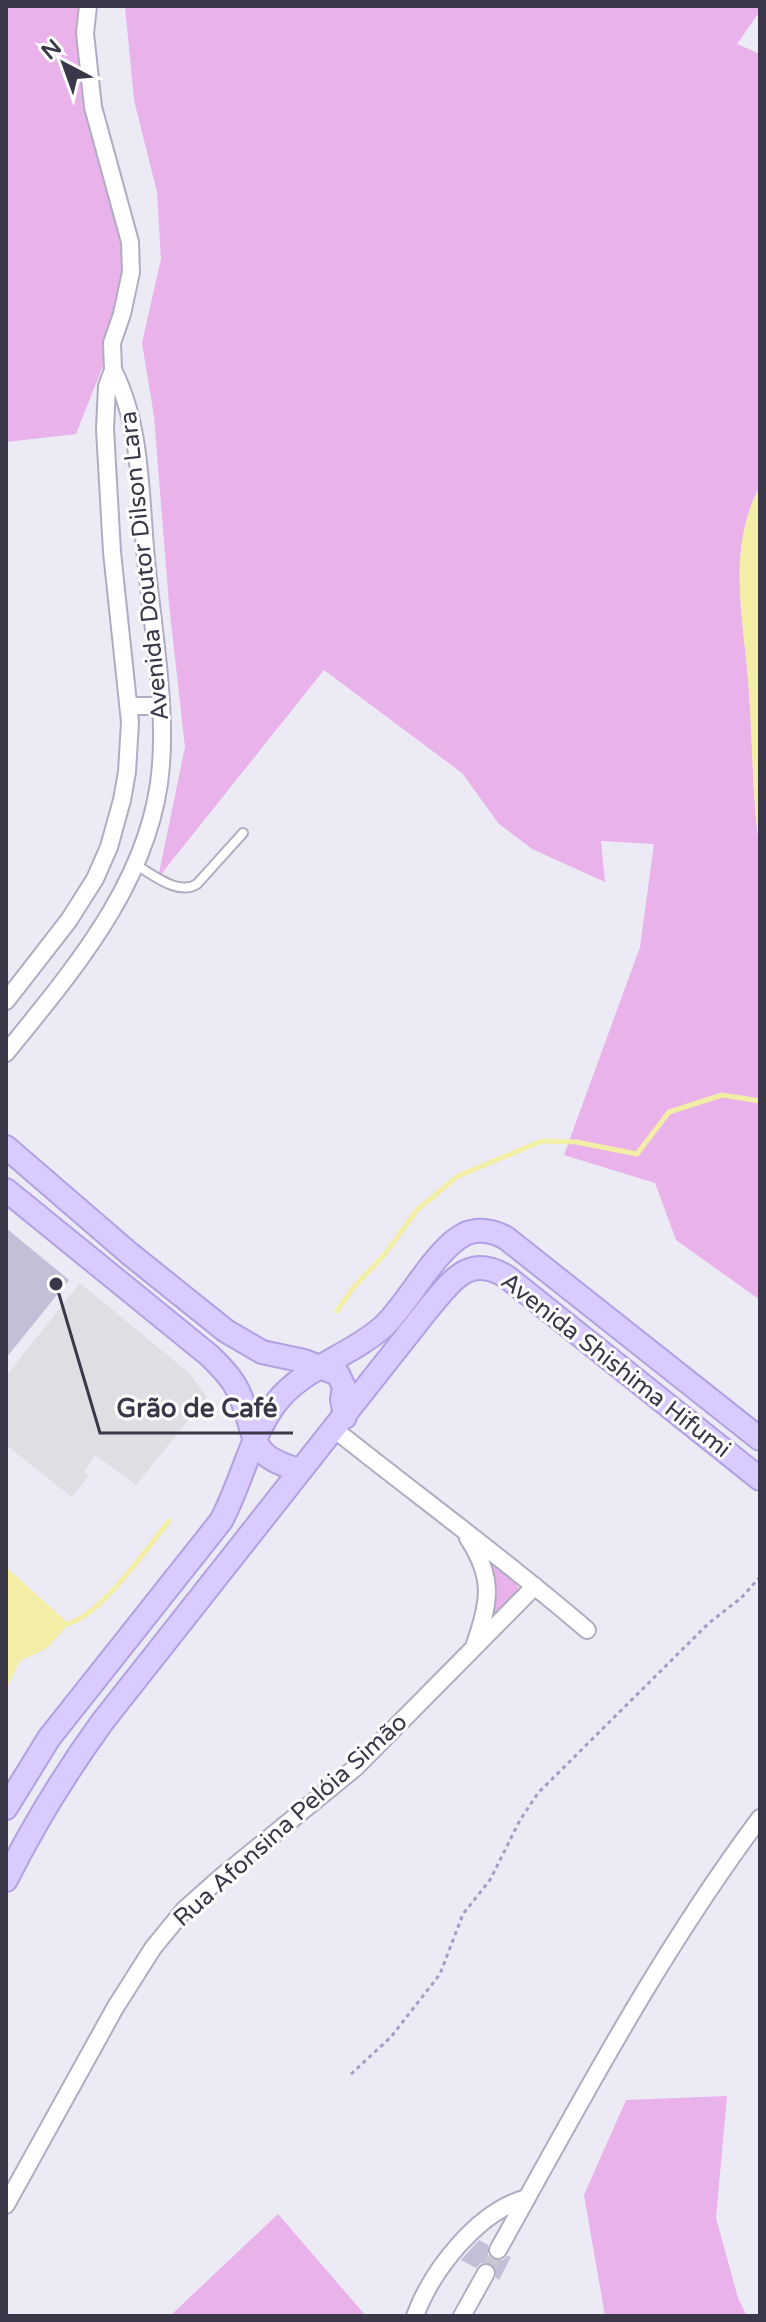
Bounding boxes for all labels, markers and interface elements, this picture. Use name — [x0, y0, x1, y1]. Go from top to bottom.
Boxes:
north arrow — [24, 24, 104, 104]
text: N — [36, 34, 67, 65]
street label: Avenida Doutor Dilson Lara — [114, 410, 175, 722]
street label: Avenida Shishima Hifumi — [495, 1267, 736, 1464]
callout: Grão de Café — [100, 1383, 293, 1433]
text: Grão de Café — [117, 1393, 278, 1424]
street label: Rua Afonsina Pelóia Simão — [167, 1708, 413, 1933]

